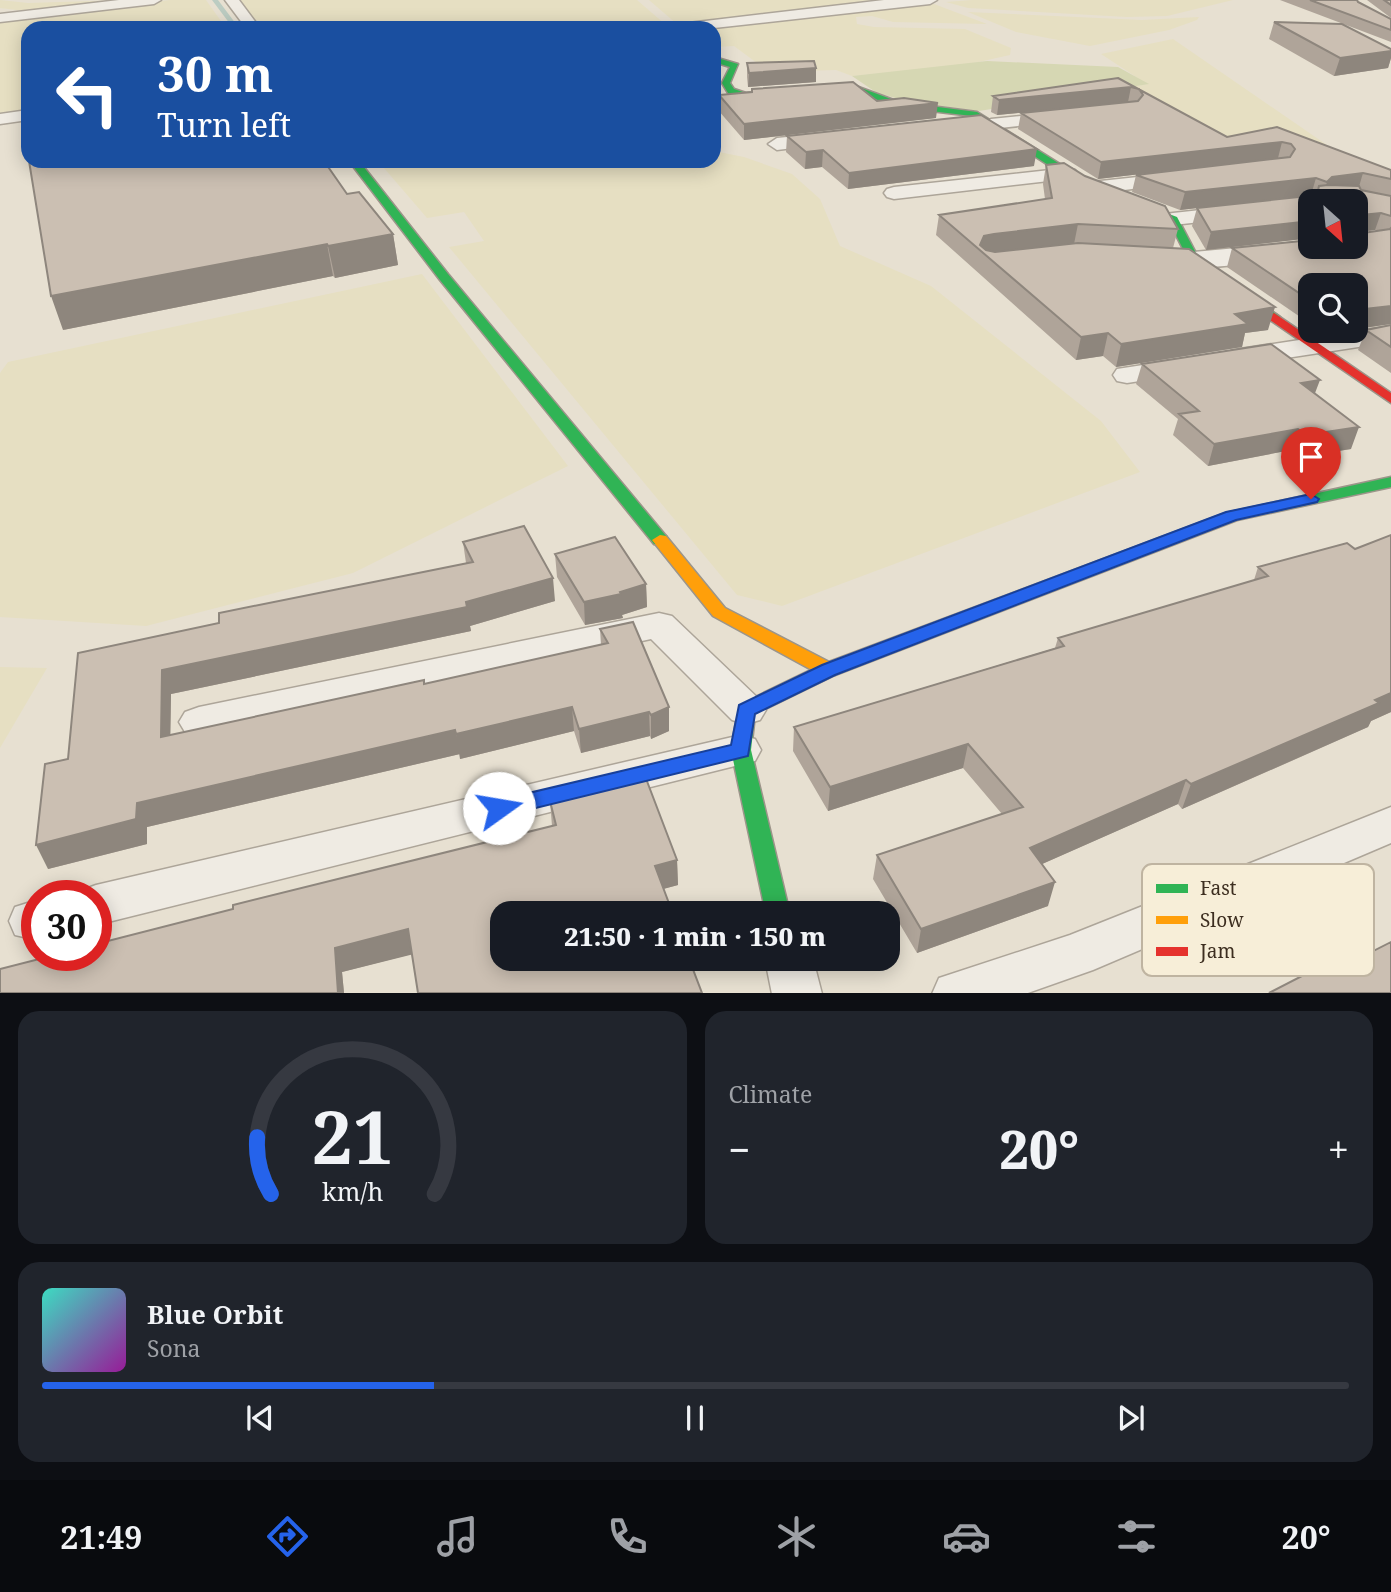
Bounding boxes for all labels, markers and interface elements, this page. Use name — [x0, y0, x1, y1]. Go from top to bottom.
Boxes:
text: 30 m — [157, 40, 273, 106]
icon: left — [42, 49, 133, 140]
text: Turn left — [157, 103, 291, 146]
north arrow — [1298, 189, 1368, 259]
map controls — [1298, 189, 1368, 343]
button: search — [1298, 273, 1368, 343]
pin — [1281, 427, 1341, 499]
icon: arrive — [1292, 438, 1330, 476]
position arrow — [462, 771, 536, 845]
legend — [1142, 864, 1374, 976]
text: Fast — [1200, 875, 1237, 901]
speed limit sign: 30 — [21, 880, 112, 971]
text: Slow — [1200, 907, 1244, 933]
text: 21:50 · 1 min · 150 m — [564, 918, 826, 954]
text: Jam — [1199, 938, 1235, 964]
text: Climate — [729, 1078, 812, 1110]
text: 21 — [311, 1086, 393, 1185]
text: 20° — [999, 1113, 1079, 1184]
text: − — [729, 1123, 751, 1175]
text: + — [1328, 1123, 1349, 1175]
text: km/h — [322, 1173, 383, 1207]
text: Blue Orbit — [147, 1296, 283, 1332]
text: Sona — [147, 1332, 201, 1364]
icon: previous — [241, 1399, 279, 1437]
icon: pause — [676, 1399, 714, 1437]
icon: next — [1112, 1399, 1150, 1437]
icon: directions — [263, 1512, 312, 1561]
icon: music — [433, 1512, 482, 1561]
icon: phone — [603, 1512, 652, 1561]
icon: climate — [772, 1512, 821, 1561]
icon: car — [942, 1512, 991, 1561]
icon: filters — [1112, 1512, 1161, 1561]
text: 21:49 — [60, 1515, 142, 1558]
text: 20° — [1282, 1515, 1331, 1558]

